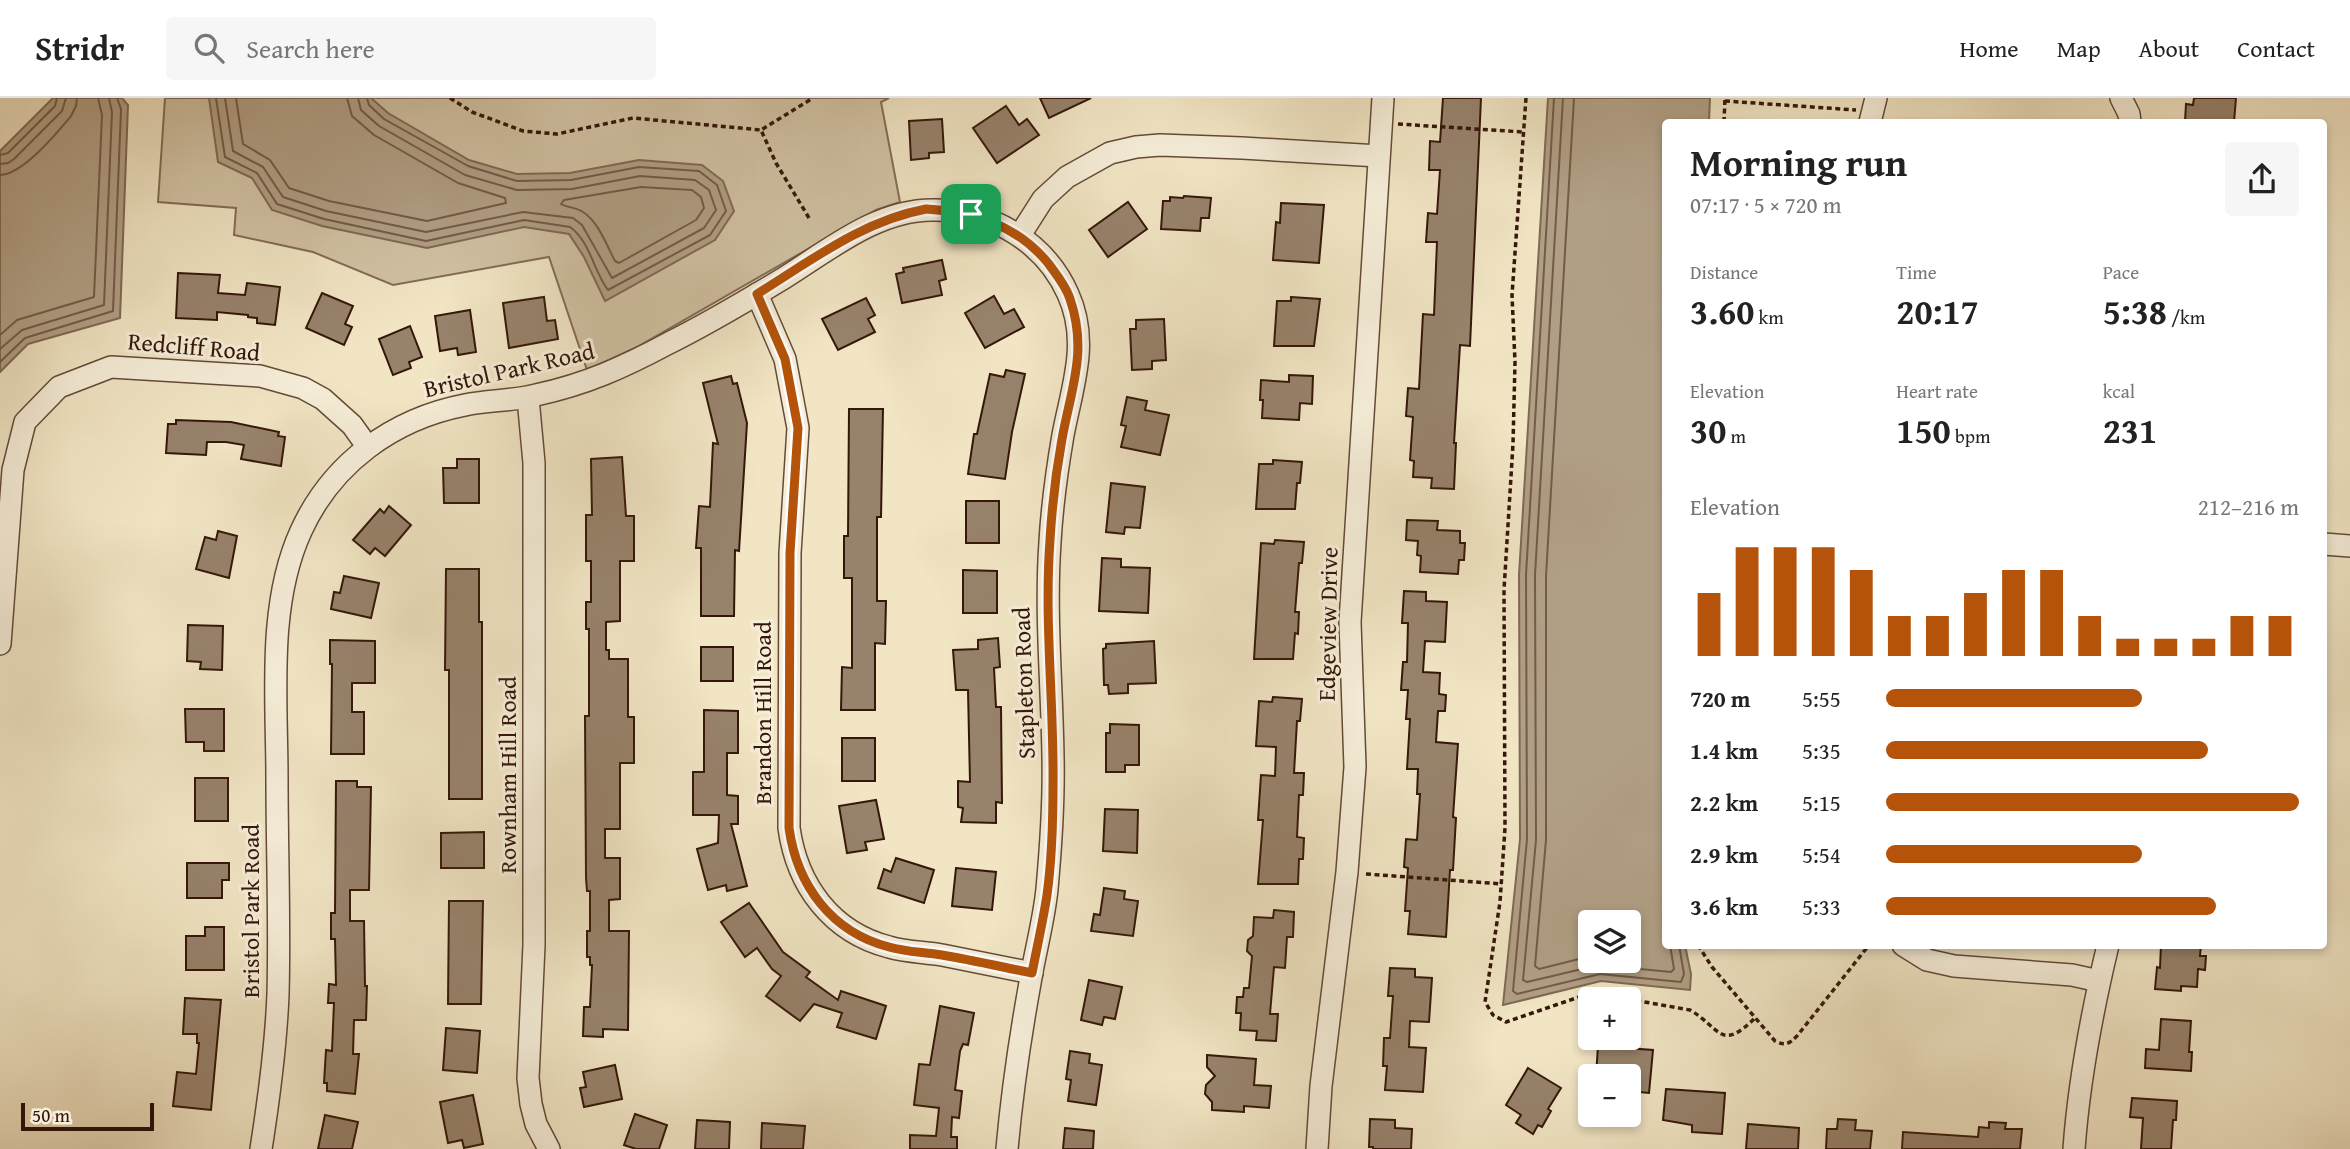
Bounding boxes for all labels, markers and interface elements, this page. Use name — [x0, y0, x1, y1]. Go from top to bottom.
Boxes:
search box — [166, 17, 656, 80]
text: Stridr — [35, 24, 124, 72]
icon: search — [190, 29, 228, 67]
text: Search here — [246, 29, 375, 68]
text: Home — [1960, 31, 2019, 66]
text: Map — [2057, 31, 2101, 66]
text: About — [2139, 31, 2199, 66]
text: Contact — [2237, 31, 2315, 66]
text: Morning run — [1690, 134, 1907, 190]
button: share — [2225, 142, 2299, 216]
pin — [941, 184, 1001, 244]
text: 07:17 · 5 × 720 m — [1690, 188, 1842, 221]
icon: arrive — [952, 195, 990, 233]
text: Distance — [1690, 258, 1758, 286]
text: Time — [1896, 258, 1937, 286]
text: Pace — [2103, 258, 2139, 286]
text: 3.60 — [1690, 286, 1754, 337]
text: 20:17 — [1896, 286, 1979, 337]
text: 5:38 — [2103, 286, 2167, 337]
text: km — [1754, 303, 1784, 331]
text: /km — [2167, 303, 2205, 331]
street label: Redcliff Road — [127, 323, 262, 370]
street label: Bristol Park Road — [420, 333, 598, 406]
text: Elevation — [1690, 377, 1764, 405]
text: Heart rate — [1896, 377, 1978, 405]
text: kcal — [2103, 377, 2135, 405]
text: 30 — [1690, 405, 1726, 456]
text: 150 — [1896, 405, 1951, 456]
text: 231 — [2103, 405, 2157, 456]
text: m — [1726, 422, 1746, 450]
text: bpm — [1951, 422, 1991, 450]
text: Elevation — [1690, 490, 1780, 523]
text: 212–216 m — [2198, 490, 2299, 523]
street label: Edgeview Drive — [1309, 547, 1346, 701]
street label: Stapleton Road — [1003, 606, 1044, 760]
street label: Brandon Hill Road — [745, 621, 780, 805]
street label: Rownham Hill Road — [490, 676, 525, 874]
text: 720 m — [1690, 682, 1751, 715]
text: 5:55 — [1802, 682, 1841, 715]
text: 1.4 km — [1690, 734, 1758, 767]
text: 5:35 — [1802, 734, 1841, 767]
text: 2.2 km — [1690, 786, 1758, 819]
text: 5:15 — [1802, 786, 1841, 819]
street label: Bristol Park Road — [233, 824, 268, 998]
text: 2.9 km — [1690, 838, 1758, 871]
text: 5:54 — [1802, 838, 1841, 871]
text: 3.6 km — [1690, 890, 1758, 923]
text: 5:33 — [1802, 890, 1841, 923]
map controls — [1578, 910, 1641, 1127]
button: layers — [1578, 910, 1641, 973]
button: + — [1578, 987, 1641, 1050]
button: − — [1578, 1064, 1641, 1127]
scale bar — [21, 1100, 154, 1132]
text: 50 m — [32, 1101, 70, 1129]

